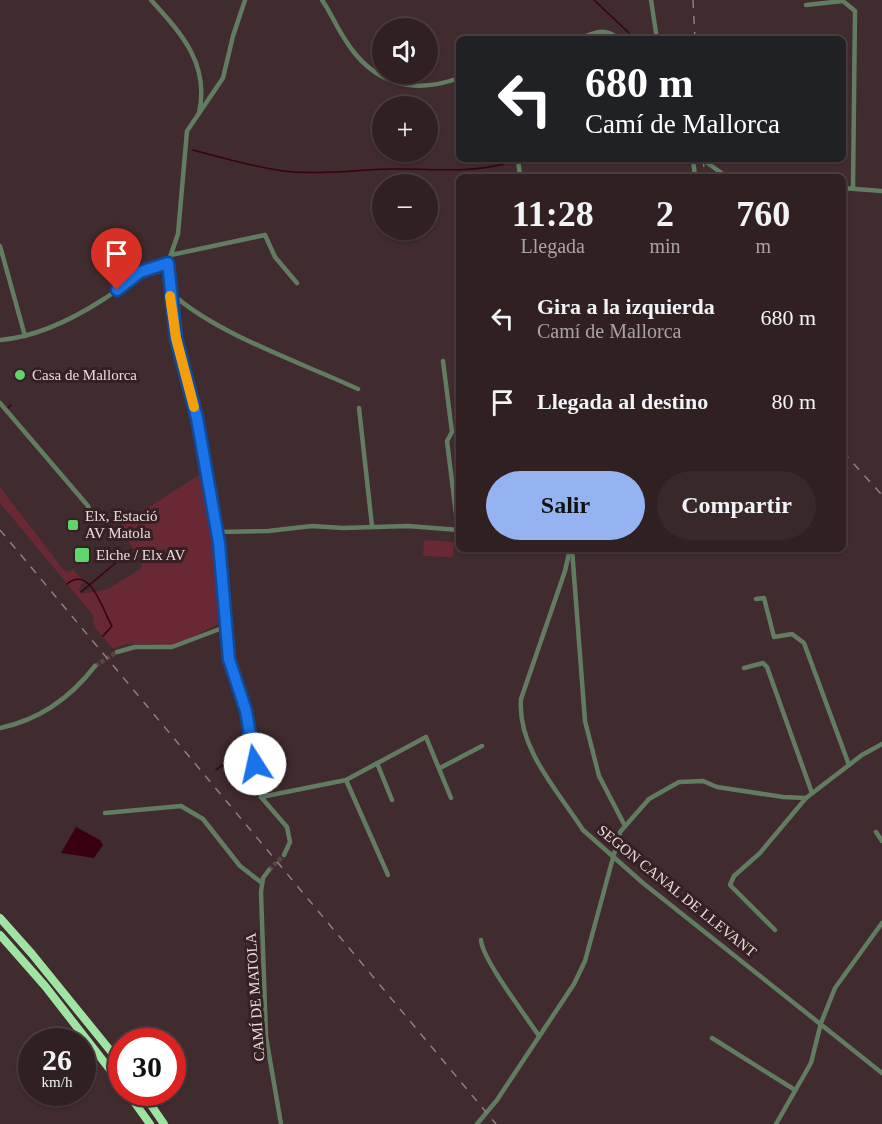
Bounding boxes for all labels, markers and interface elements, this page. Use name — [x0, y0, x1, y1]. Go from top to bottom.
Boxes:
map controls — [372, 18, 438, 240]
button: sound — [372, 18, 438, 84]
icon: left — [486, 60, 564, 138]
text: 680 m — [585, 60, 694, 106]
button: + — [372, 96, 438, 162]
text: Camí de Mallorca — [585, 109, 780, 139]
button: − — [372, 174, 438, 240]
text: 11:28 — [512, 194, 594, 234]
text: 2 — [656, 194, 674, 234]
text: 760 — [736, 194, 790, 234]
pin — [91, 228, 142, 290]
text: Llegada — [521, 235, 585, 257]
text: min — [649, 235, 681, 257]
text: m — [755, 235, 771, 257]
icon: arrive — [100, 237, 133, 270]
text: Gira a la izquierda — [537, 294, 715, 319]
icon: left — [486, 302, 519, 335]
text: 680 m — [760, 305, 816, 330]
text: Camí de Mallorca — [537, 320, 681, 342]
place label: Casa de Mallorca — [32, 367, 137, 383]
marker: Casa de Mallorca — [13, 368, 27, 382]
icon: arrive — [486, 386, 519, 419]
text: Llegada al destino — [537, 389, 708, 414]
text: 80 m — [771, 389, 816, 414]
button: Salir — [486, 471, 645, 540]
button: Compartir — [657, 471, 816, 540]
place label: Elx, Estació AV Matola — [85, 508, 157, 541]
marker: Elx, Estació AV Matola — [66, 518, 80, 532]
marker: Elche / Elx AV — [73, 546, 91, 564]
place label: Elche / Elx AV — [96, 547, 185, 563]
position arrow — [223, 732, 287, 796]
street label: SEGON CANAL DE LLEVANT — [594, 822, 760, 960]
street label: CAMÍ DE MATOLA — [243, 932, 267, 1062]
speed limit sign: 30 — [108, 1028, 186, 1106]
text: 26 — [42, 1043, 72, 1076]
text: km/h — [42, 1074, 72, 1090]

